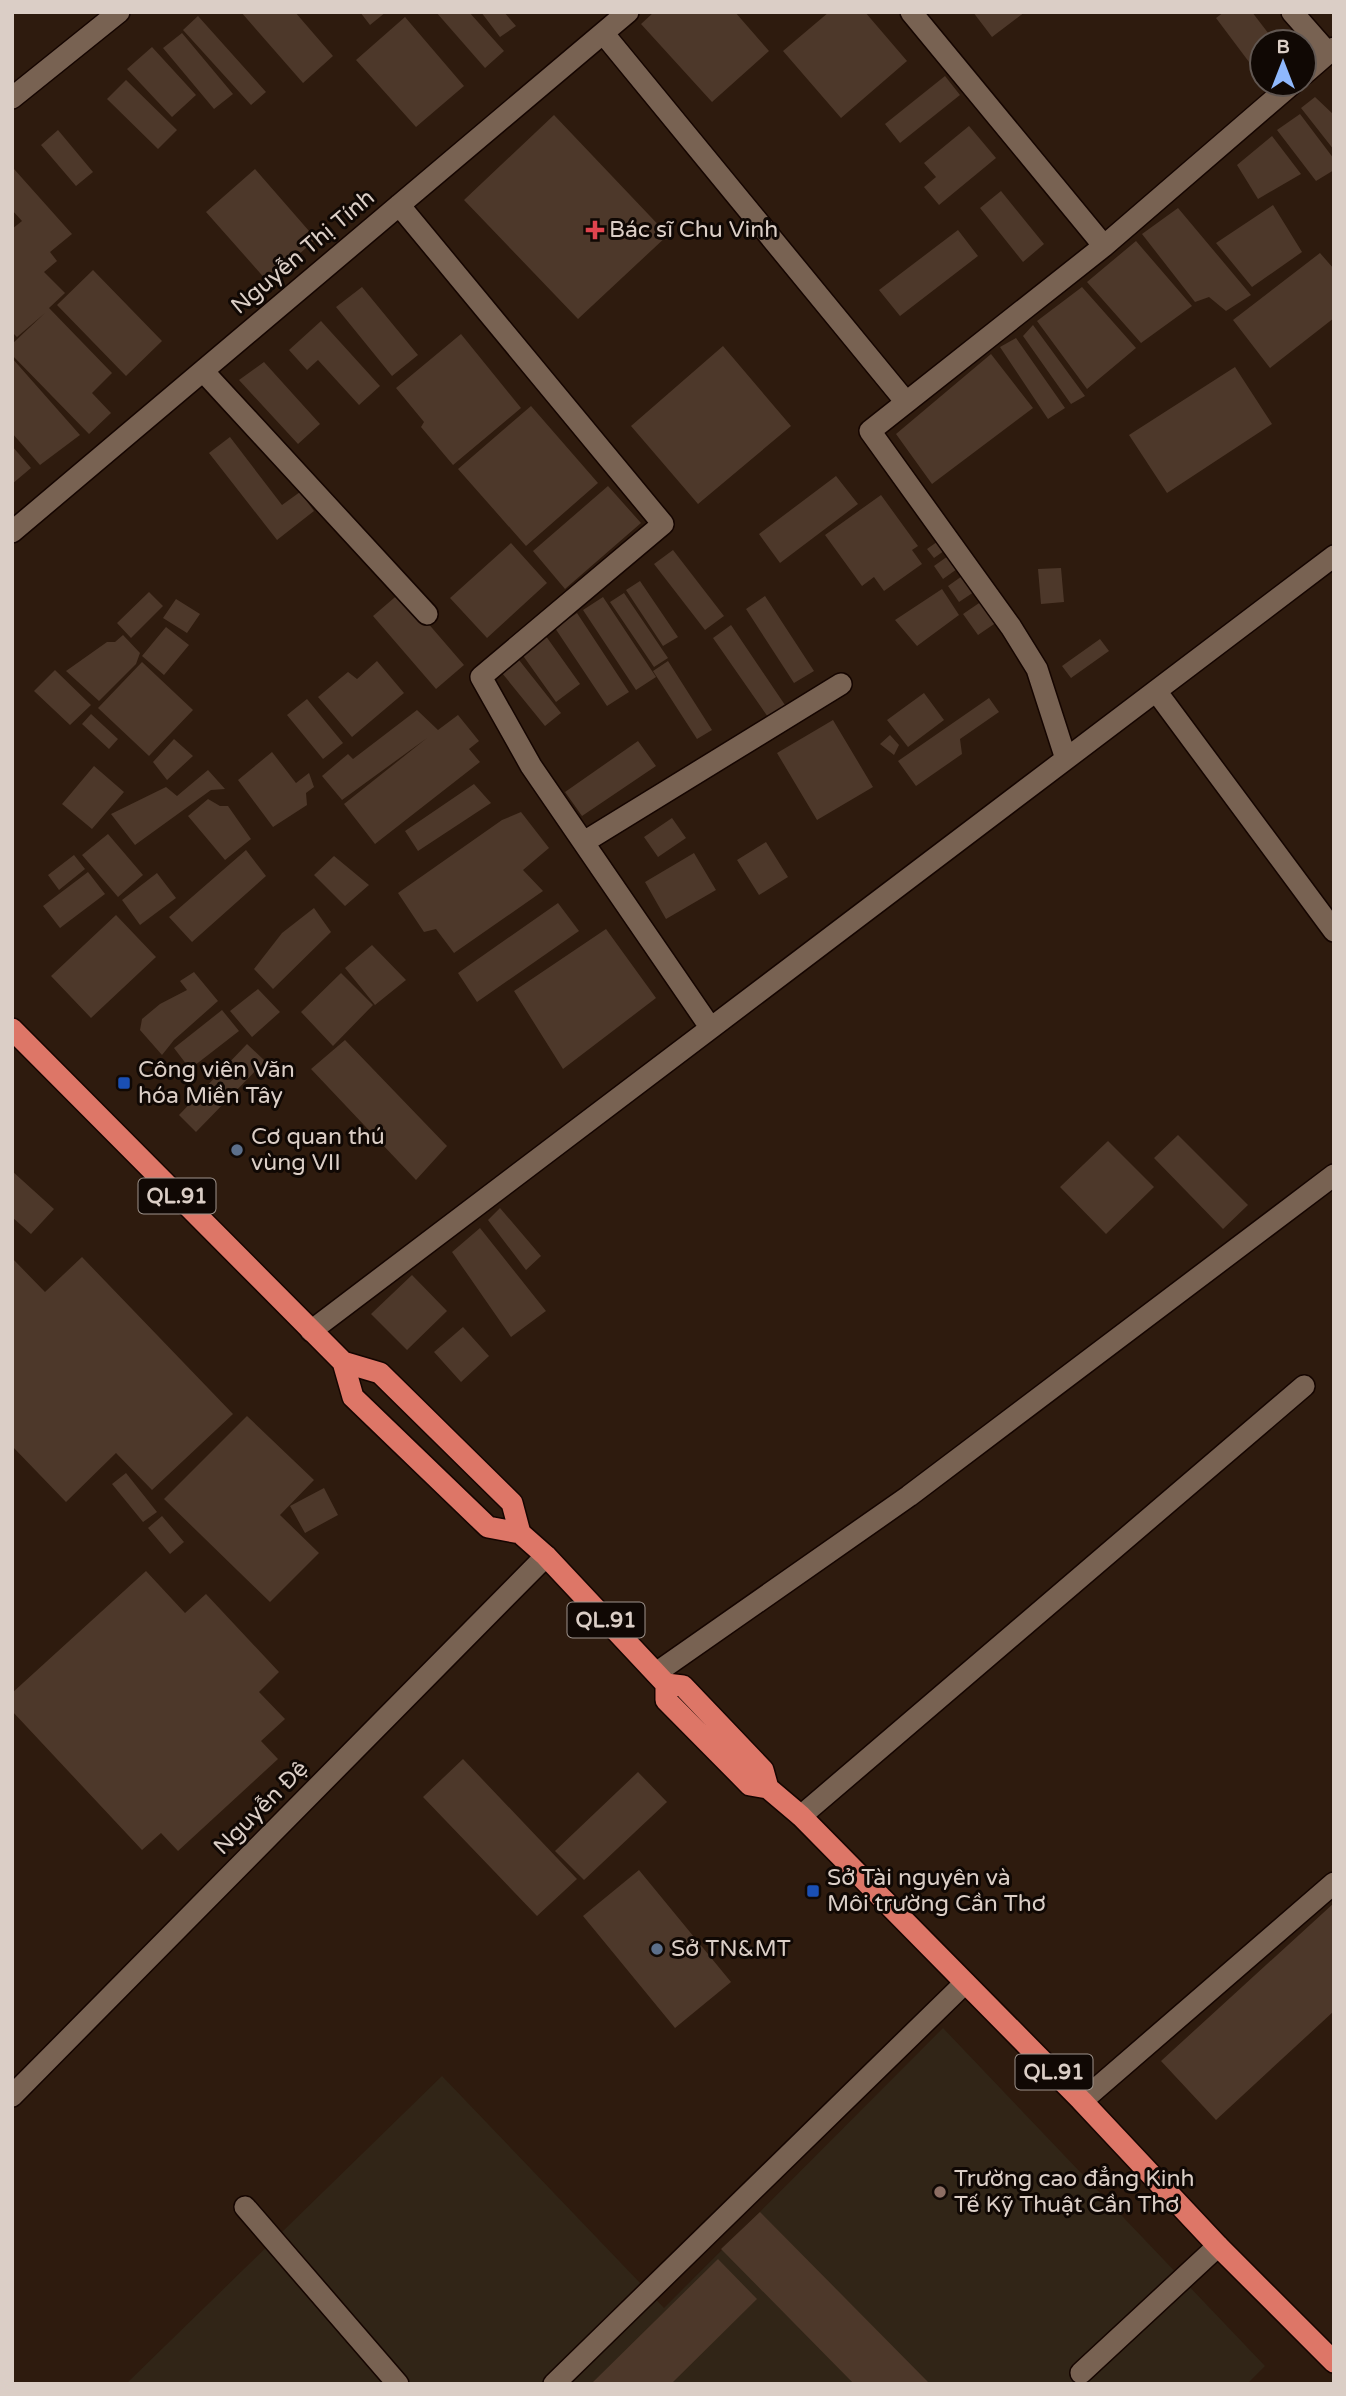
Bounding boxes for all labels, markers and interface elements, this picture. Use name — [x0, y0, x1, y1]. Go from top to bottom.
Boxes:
north arrow — [1248, 28, 1318, 98]
text: B — [1276, 36, 1290, 58]
street label: Nguyễn Thị Tính — [225, 184, 381, 320]
place label: Bác sĩ Chu Vinh — [609, 216, 778, 244]
marker: Bác sĩ Chu Vinh — [587, 222, 603, 238]
place label: Công viên Văn hóa Miền Tây — [138, 1056, 295, 1110]
marker: Công viên Văn hóa Miền Tây — [116, 1075, 132, 1091]
place label: Cơ quan thú vùng VII — [251, 1123, 385, 1177]
marker: Cơ quan thú vùng VII — [229, 1142, 245, 1158]
road number: QL.91 — [138, 1178, 216, 1214]
road number: QL.91 — [568, 1602, 644, 1638]
street label: Nguyễn Đệ — [208, 1755, 314, 1861]
place label: Sở Tài nguyên và Môi trường Cần Thơ — [827, 1864, 1046, 1918]
marker: Sở Tài nguyên và Môi trường Cần Thơ — [805, 1883, 821, 1899]
place label: Sở TN&MT — [671, 1935, 791, 1963]
marker: Sở TN&MT — [649, 1941, 665, 1957]
road number: QL.91 — [1016, 2054, 1092, 2090]
place label: Trường cao đẳng Kinh Tế Kỹ Thuật Cần Thơ — [954, 2165, 1195, 2219]
marker: Trường cao đẳng Kinh Tế Kỹ Thuật Cần Thơ — [932, 2184, 948, 2200]

